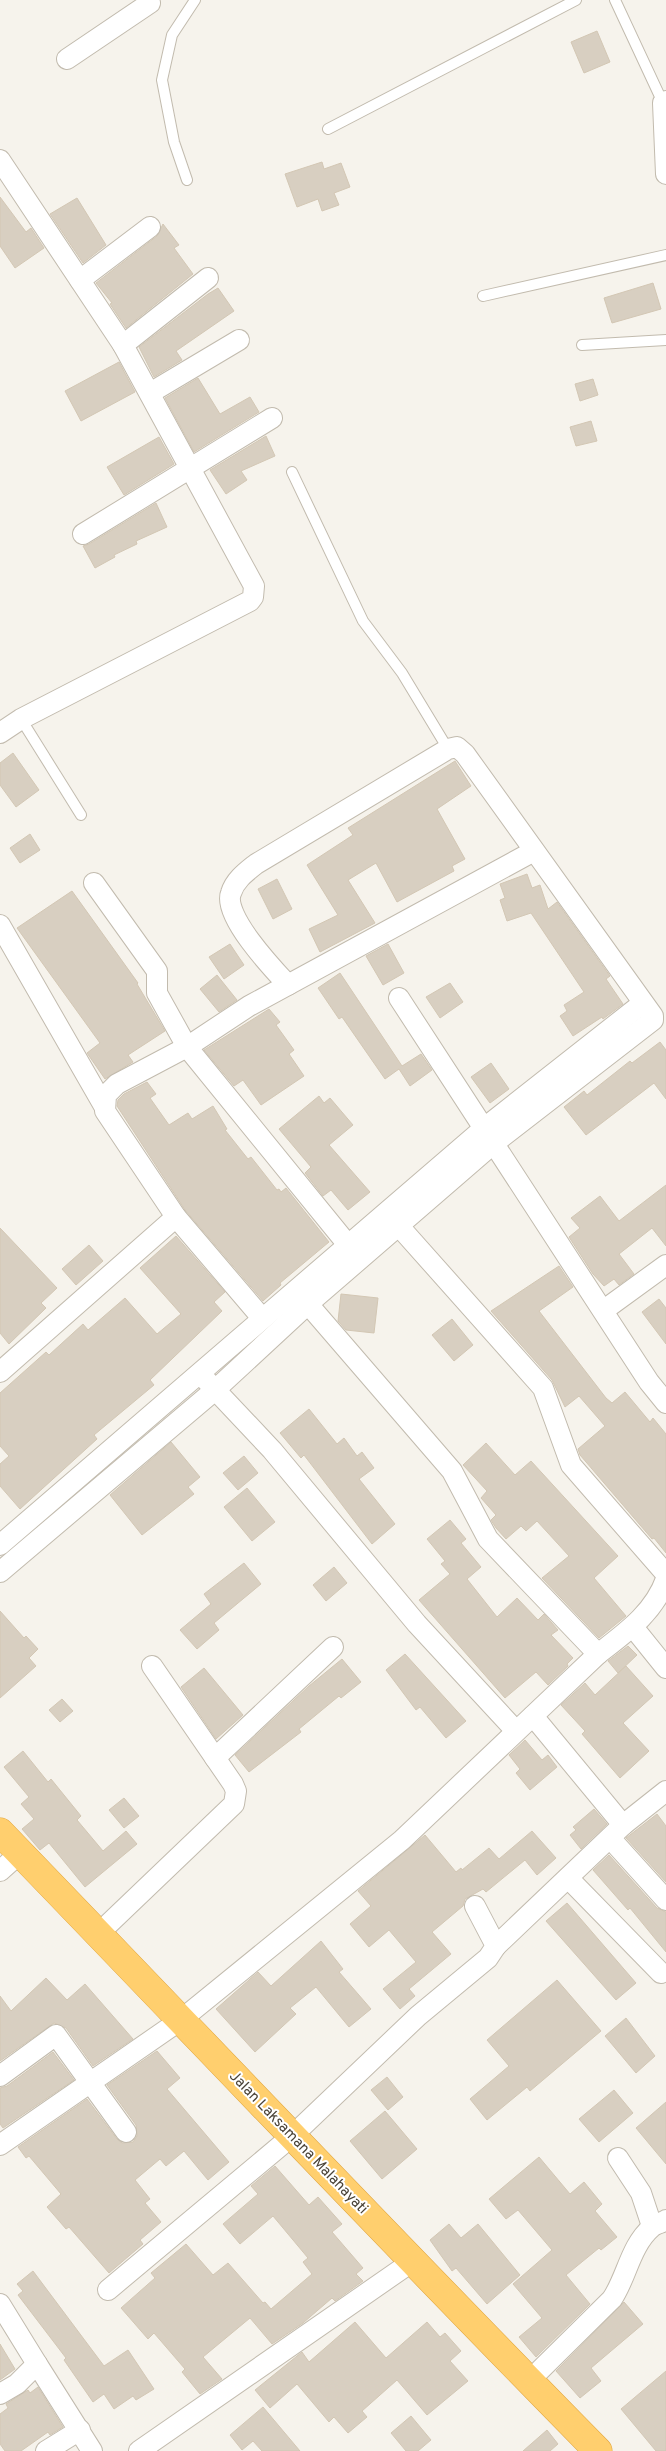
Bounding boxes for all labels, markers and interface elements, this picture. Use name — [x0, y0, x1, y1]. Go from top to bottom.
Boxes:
street label: Jalan Laksamana Malahayati — [224, 2067, 371, 2219]

